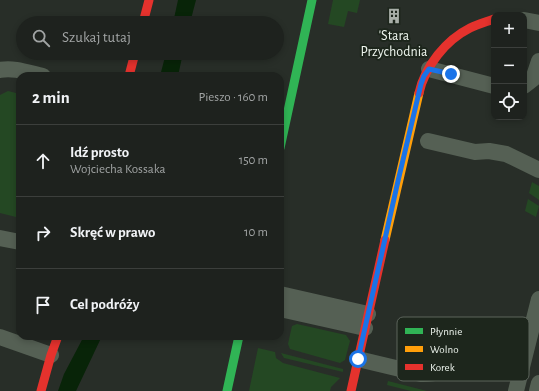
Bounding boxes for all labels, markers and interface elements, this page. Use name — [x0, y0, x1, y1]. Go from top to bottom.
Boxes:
building icon: 'Stara Przychodnia — [385, 7, 403, 25]
map controls — [491, 12, 527, 120]
button: + — [491, 12, 527, 48]
search box — [16, 16, 284, 60]
icon: search — [30, 27, 52, 49]
place label: 'Stara Przychodnia — [360, 29, 428, 59]
text: Szukaj tutaj — [62, 30, 131, 45]
button: − — [491, 48, 527, 84]
route end — [442, 65, 460, 83]
button: locate — [491, 84, 527, 120]
text: 2 min — [32, 89, 70, 106]
text: Pieszo · 160 m — [198, 91, 268, 104]
text: Idź prosto — [70, 145, 129, 160]
icon: ahead — [32, 150, 54, 172]
text: 150 m — [239, 154, 268, 167]
text: Wojciecha Kossaka — [70, 163, 165, 176]
icon: right — [32, 222, 54, 244]
text: Skręć w prawo — [70, 225, 155, 240]
text: 10 m — [244, 226, 268, 239]
icon: arrive — [32, 294, 54, 316]
text: Cel podróży — [70, 297, 139, 312]
legend — [397, 317, 529, 381]
text: Płynnie — [430, 326, 462, 337]
text: Wolno — [430, 344, 459, 355]
route start — [349, 350, 367, 368]
text: Korek — [430, 362, 455, 373]

